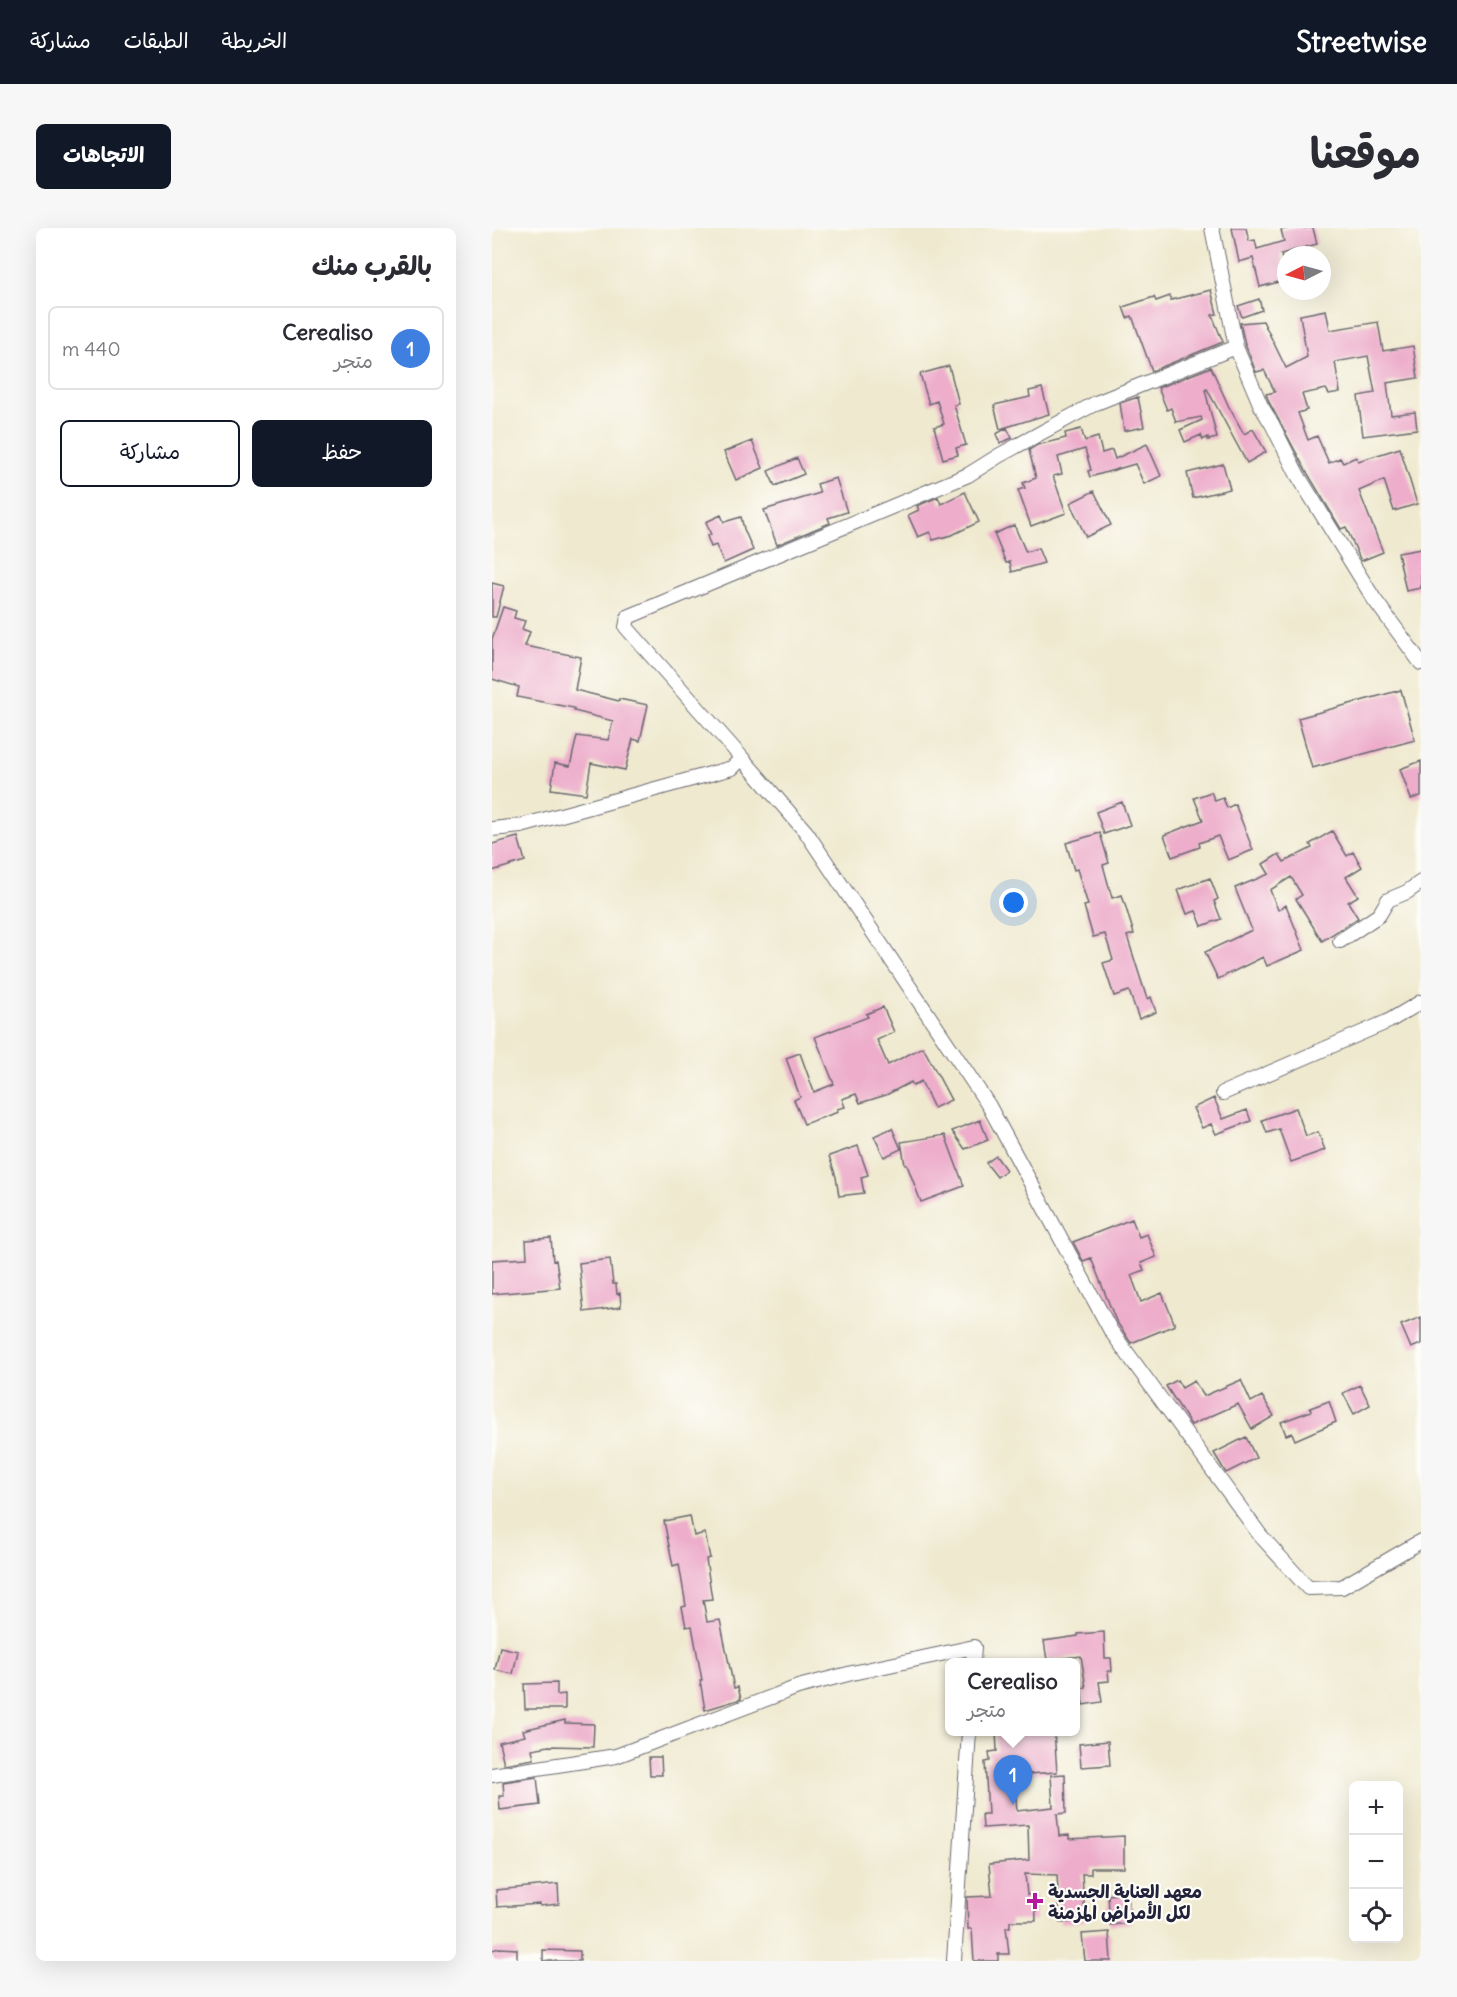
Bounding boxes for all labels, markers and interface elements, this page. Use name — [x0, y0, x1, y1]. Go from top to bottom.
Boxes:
text: Streetwise — [1296, 24, 1427, 60]
text: مشاركة — [30, 27, 91, 54]
text: الطبقات — [124, 27, 189, 54]
text: الخريطة — [222, 27, 287, 54]
button: الاتجاهات — [36, 124, 171, 189]
text: موقعنا — [1310, 127, 1421, 179]
north arrow — [1277, 246, 1331, 300]
text: بالقرب منك — [312, 249, 432, 282]
text: Cerealiso — [282, 318, 373, 346]
text: 440 m — [62, 336, 121, 361]
text: 1 — [407, 336, 414, 361]
text: متجر — [334, 348, 373, 373]
button: مشاركة — [60, 420, 240, 487]
button: حفظ — [252, 420, 432, 487]
your location — [999, 888, 1028, 917]
popup — [945, 1658, 1080, 1736]
text: Cerealiso — [967, 1667, 1058, 1695]
text: متجر — [967, 1697, 1006, 1722]
pin: 1 — [994, 1756, 1032, 1805]
map controls — [1349, 1781, 1403, 1943]
button: + — [1349, 1781, 1403, 1835]
button: − — [1349, 1835, 1403, 1889]
place label: معهد العناية الجسدية لكل الأمراض المزمنة — [1048, 1880, 1202, 1924]
button: locate — [1349, 1889, 1403, 1943]
marker: معهد العناية الجسدية لكل الأمراض المزمنة — [1026, 1892, 1044, 1910]

